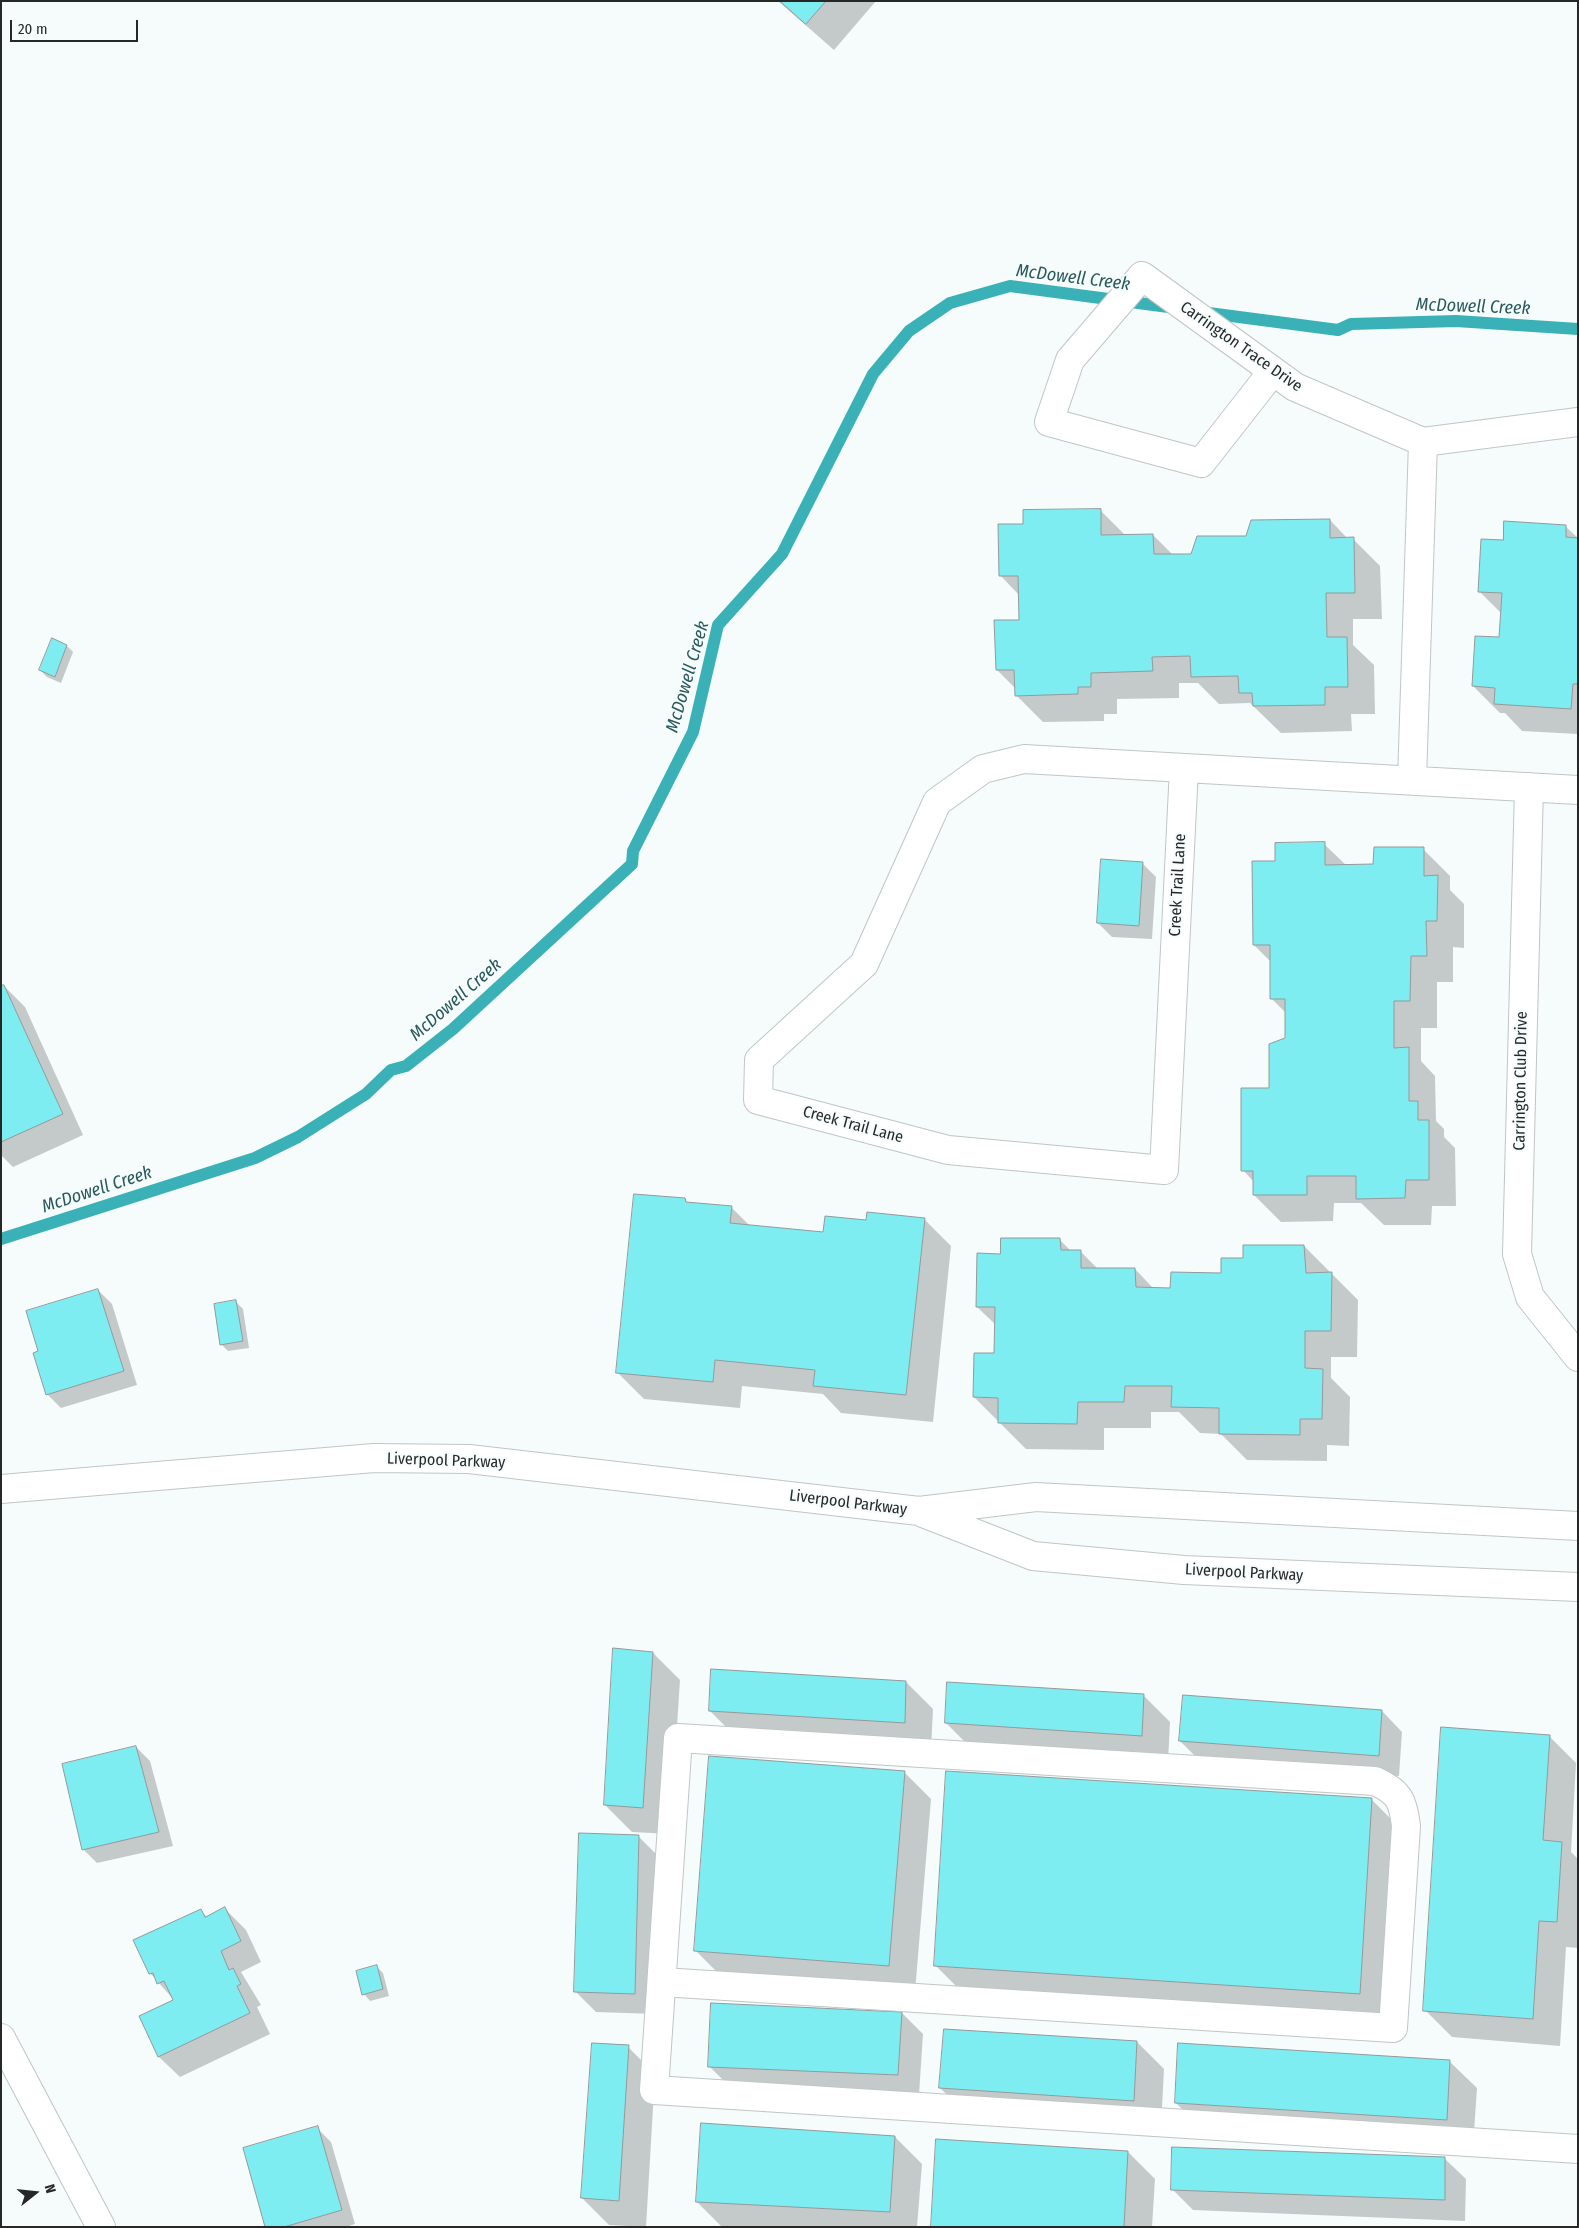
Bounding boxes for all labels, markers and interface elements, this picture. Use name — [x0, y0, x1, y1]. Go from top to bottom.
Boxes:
scale bar — [12, 10, 140, 42]
text: 20 m — [18, 20, 48, 38]
water label: McDowell Creek — [1015, 260, 1131, 296]
water label: McDowell Creek — [1415, 294, 1531, 320]
street label: Carrington Trace Drive — [1176, 298, 1306, 396]
water label: McDowell Creek — [662, 619, 714, 735]
street label: Creek Trail Lane — [1166, 833, 1190, 937]
water label: McDowell Creek — [406, 954, 506, 1046]
street label: Carrington Club Drive — [1510, 1011, 1532, 1151]
street label: Creek Trail Lane — [801, 1102, 905, 1148]
water label: McDowell Creek — [39, 1162, 155, 1218]
street label: Liverpool Parkway — [386, 1449, 506, 1473]
street label: Liverpool Parkway — [788, 1486, 908, 1520]
street label: Liverpool Parkway — [1184, 1560, 1304, 1586]
north arrow — [10, 2168, 60, 2218]
text: N — [41, 2182, 59, 2195]

